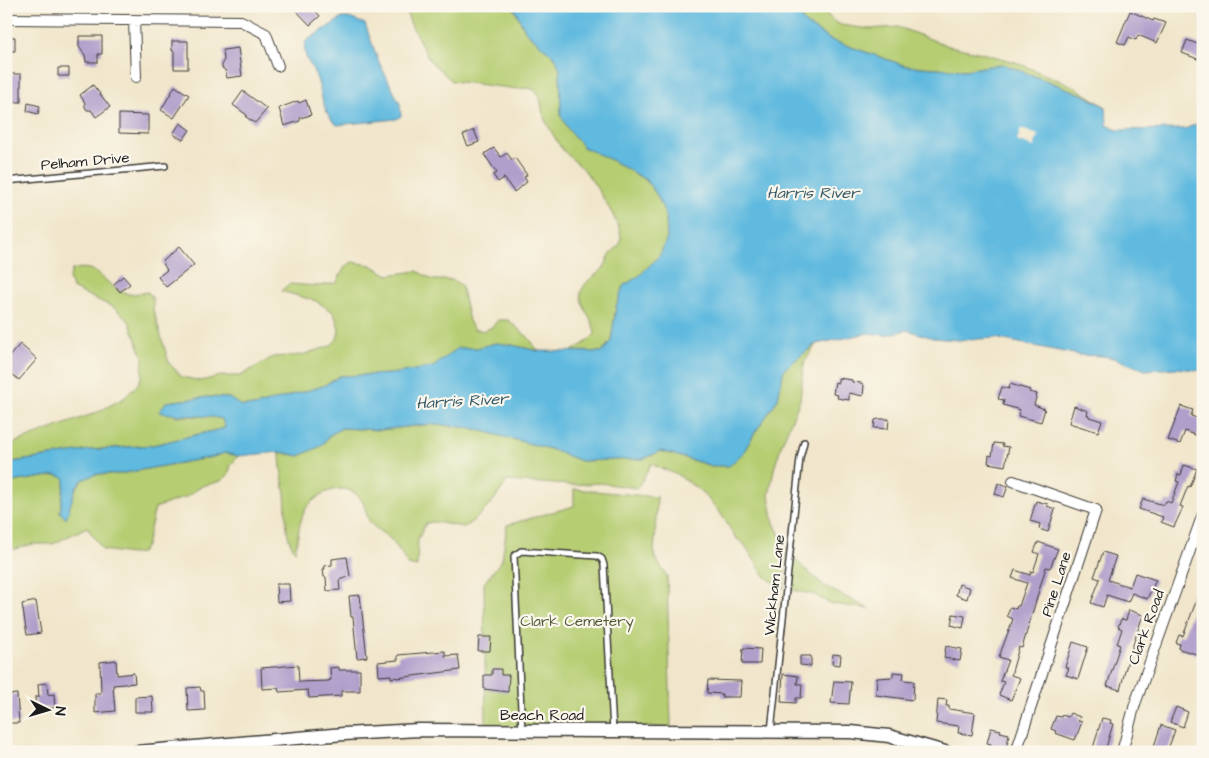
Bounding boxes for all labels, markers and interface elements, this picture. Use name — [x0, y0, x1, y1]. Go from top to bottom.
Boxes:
street label: Pelham Drive — [40, 147, 130, 176]
water label: Harris River — [767, 182, 861, 204]
water label: Harris River — [416, 387, 511, 414]
street label: Wickham Lane — [759, 533, 790, 637]
street label: Pine Lane — [1036, 549, 1077, 619]
street label: Clark Road — [1123, 586, 1170, 668]
park label: Clark Cemetery — [520, 611, 634, 633]
north arrow — [22, 686, 72, 736]
street label: Beach Road — [500, 705, 584, 726]
text: N — [50, 706, 70, 717]

